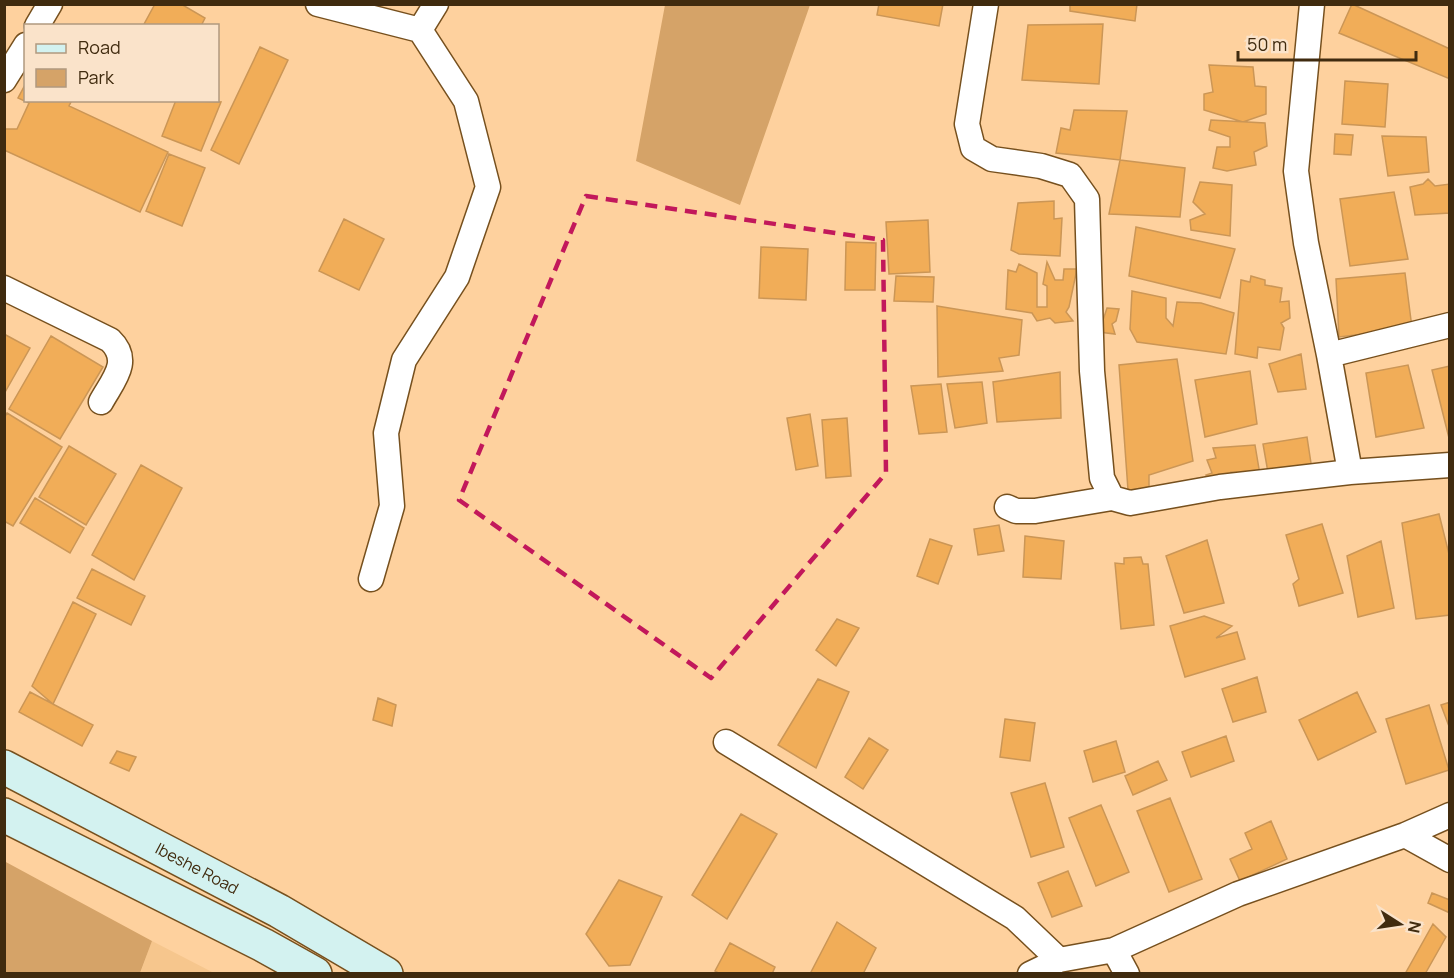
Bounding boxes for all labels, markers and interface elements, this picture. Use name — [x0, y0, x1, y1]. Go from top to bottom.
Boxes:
legend — [24, 24, 219, 102]
scale bar — [1238, 24, 1416, 62]
text: 50 m — [1247, 32, 1287, 56]
text: Road — [78, 35, 121, 59]
text: Park — [78, 65, 115, 89]
street label: Ibeshe Road — [152, 837, 243, 899]
north arrow — [1370, 894, 1430, 954]
text: N — [1403, 919, 1427, 935]

